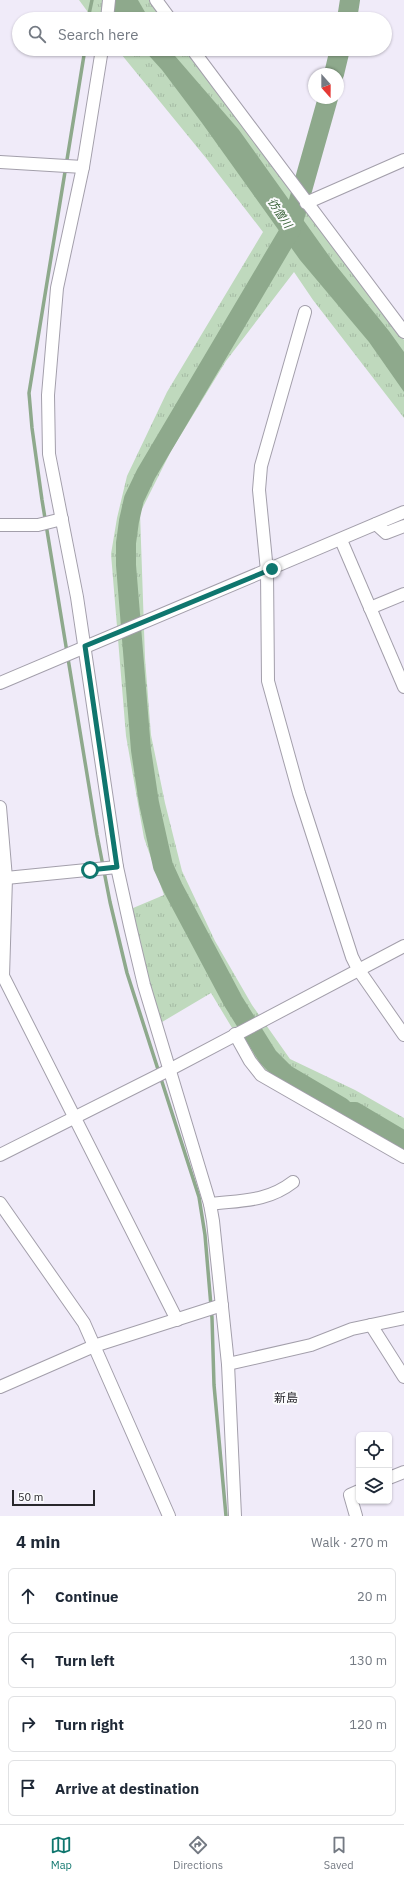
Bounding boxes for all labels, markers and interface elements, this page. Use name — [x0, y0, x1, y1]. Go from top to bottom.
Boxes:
search box — [12, 12, 392, 56]
icon: search — [26, 23, 48, 45]
text: Search here — [58, 25, 138, 44]
north arrow — [308, 68, 344, 104]
water label: 彷僧川 — [265, 195, 296, 231]
route end — [263, 560, 281, 578]
route start — [81, 861, 99, 879]
district label: 新島 — [274, 1390, 298, 1405]
map controls — [356, 1432, 392, 1504]
button: locate — [356, 1432, 392, 1468]
button: layers — [356, 1468, 392, 1504]
scale bar — [12, 1488, 95, 1507]
text: 50 m — [18, 1490, 43, 1504]
text: 4 min — [16, 1531, 60, 1553]
text: Walk · 270 m — [311, 1534, 388, 1551]
icon: ahead — [17, 1585, 39, 1607]
text: Continue — [55, 1587, 119, 1606]
text: 20 m — [357, 1588, 387, 1605]
icon: left — [17, 1649, 39, 1671]
text: Turn left — [55, 1651, 115, 1670]
text: 130 m — [349, 1652, 387, 1669]
icon: right — [17, 1713, 39, 1735]
text: Turn right — [55, 1715, 124, 1734]
text: 120 m — [349, 1716, 387, 1733]
icon: arrive — [17, 1777, 39, 1799]
text: Arrive at destination — [55, 1779, 199, 1798]
tab: Map — [50, 1834, 72, 1872]
tab: Directions — [173, 1834, 223, 1872]
tab: Saved — [324, 1834, 354, 1872]

